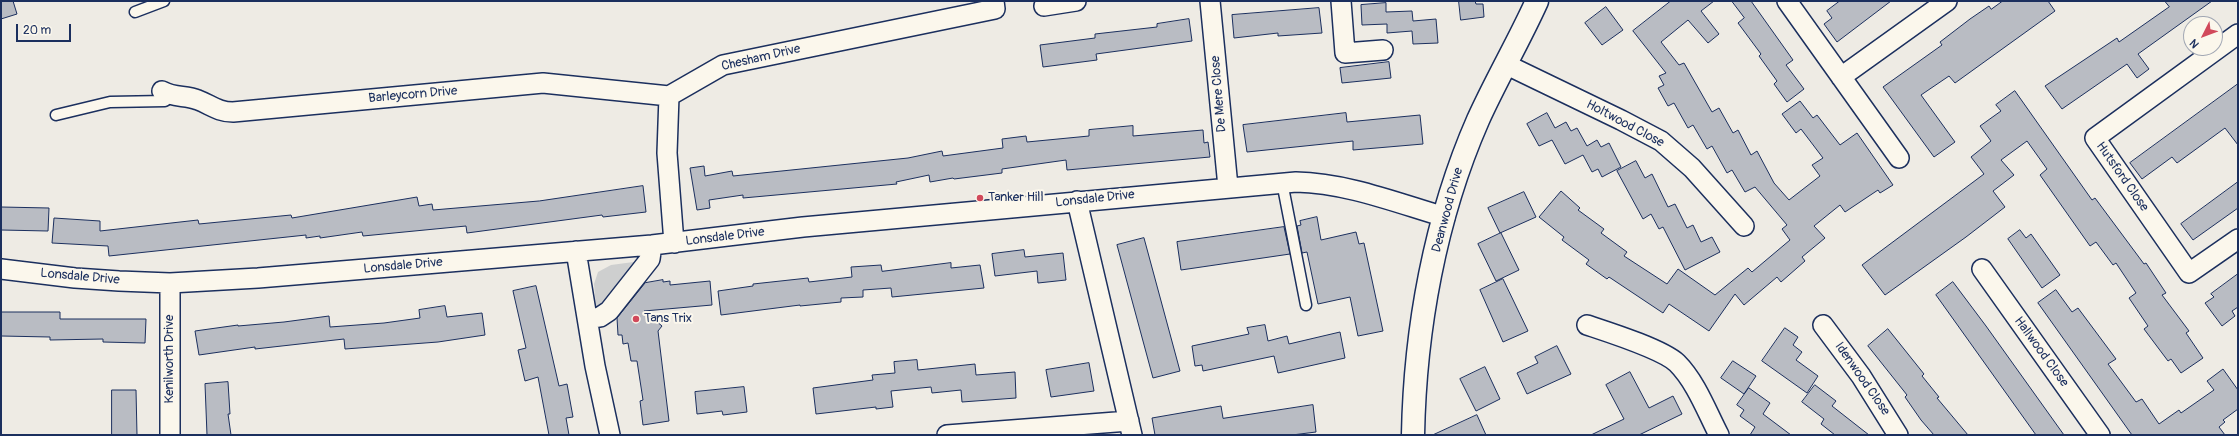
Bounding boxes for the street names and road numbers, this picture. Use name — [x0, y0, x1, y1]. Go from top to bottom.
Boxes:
street label: Chesham Drive — [720, 41, 802, 75]
street label: De Mere Close — [1208, 55, 1230, 133]
street label: Barleycorn Drive — [368, 83, 458, 107]
street label: Holtwood Close — [1583, 97, 1667, 151]
street label: Hutsford Close — [2092, 139, 2152, 215]
street label: Deanwood Drive — [1429, 166, 1467, 254]
street label: Lonsdale Drive — [1055, 187, 1135, 211]
street label: Lonsdale Drive — [685, 224, 765, 250]
street label: Lonsdale Drive — [363, 255, 443, 277]
street label: Lonsdale Drive — [40, 266, 120, 288]
street label: Kenilworth Drive — [162, 314, 178, 404]
street label: Hallwood Close — [2010, 314, 2072, 390]
street label: Idenwood Close — [1831, 339, 1893, 419]

